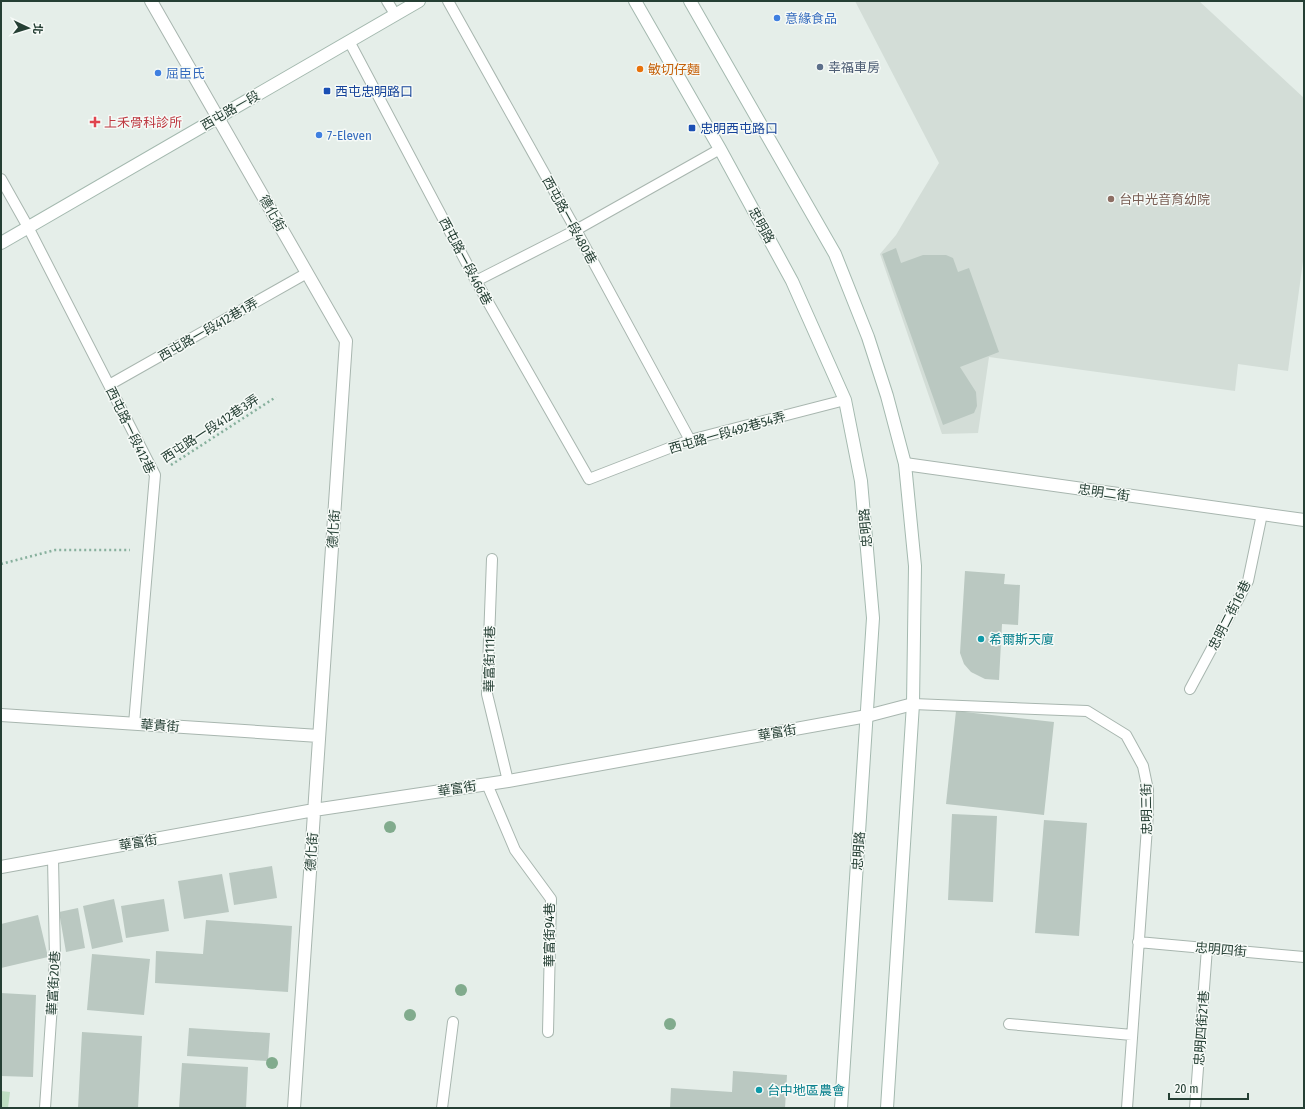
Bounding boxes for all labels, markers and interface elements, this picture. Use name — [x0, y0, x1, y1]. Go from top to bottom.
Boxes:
north arrow — [8, 8, 48, 48]
place label: 意緣食品 — [785, 11, 837, 26]
marker: 意緣食品 — [772, 13, 782, 23]
text: 北 — [31, 23, 44, 35]
place label: 幸福車房 — [828, 60, 880, 75]
place label: 敏切仔麵 — [648, 62, 700, 77]
marker: 幸福車房 — [815, 62, 825, 72]
marker: 敏切仔麵 — [635, 64, 645, 74]
place label: 屈臣氏 — [166, 66, 205, 81]
marker: 屈臣氏 — [153, 68, 163, 78]
place label: 西屯忠明路口 — [335, 84, 413, 99]
marker: 西屯忠明路口 — [322, 86, 332, 96]
street label: 西屯路一段 — [198, 88, 262, 133]
place label: 上禾骨科診所 — [104, 115, 182, 130]
marker: 上禾骨科診所 — [89, 116, 101, 128]
place label: 忠明西屯路口 — [700, 121, 778, 136]
marker: 忠明西屯路口 — [687, 123, 697, 133]
place label: 7-Eleven — [327, 128, 372, 143]
marker: 7-Eleven — [314, 130, 324, 140]
street label: 西屯路一段480巷 — [539, 174, 600, 267]
place label: 台中光音育幼院 — [1119, 192, 1210, 207]
street label: 德化街 — [256, 193, 289, 234]
marker: 台中光音育幼院 — [1106, 194, 1116, 204]
street label: 忠明路 — [746, 205, 778, 246]
street label: 西屯路一段466巷 — [436, 215, 495, 308]
street label: 西屯路一段412巷1弄 — [156, 295, 261, 364]
street label: 西屯路一段412巷 — [103, 385, 158, 476]
street label: 西屯路一段412巷3弄 — [159, 391, 262, 466]
street label: 西屯路一段492巷54弄 — [667, 409, 787, 456]
street label: 忠明二街 — [1077, 481, 1131, 504]
street label: 忠明路 — [856, 508, 875, 548]
street label: 德化街 — [325, 509, 342, 549]
street label: 忠明二街16巷 — [1205, 578, 1254, 653]
street label: 華富街111巷 — [481, 625, 498, 693]
place label: 希爾斯天廈 — [989, 632, 1054, 647]
marker: 希爾斯天廈 — [976, 634, 986, 644]
street label: 華貴街 — [140, 717, 180, 734]
street label: 華富街 — [757, 722, 798, 743]
street label: 華富街 — [437, 778, 478, 799]
street label: 忠明三街 — [1139, 783, 1154, 835]
street label: 忠明路 — [850, 831, 867, 871]
street label: 華富街 — [118, 832, 159, 853]
street label: 德化街 — [303, 832, 320, 872]
street label: 華富街94巷 — [542, 903, 557, 967]
street label: 忠明四街 — [1194, 940, 1248, 959]
street label: 華富街20巷 — [44, 950, 63, 1016]
street label: 忠明四街21巷 — [1191, 990, 1212, 1066]
scale bar — [1169, 1075, 1248, 1101]
text: 20 m — [1175, 1082, 1199, 1096]
place label: 台中地區農會 — [767, 1083, 845, 1098]
marker: 台中地區農會 — [754, 1085, 764, 1095]

